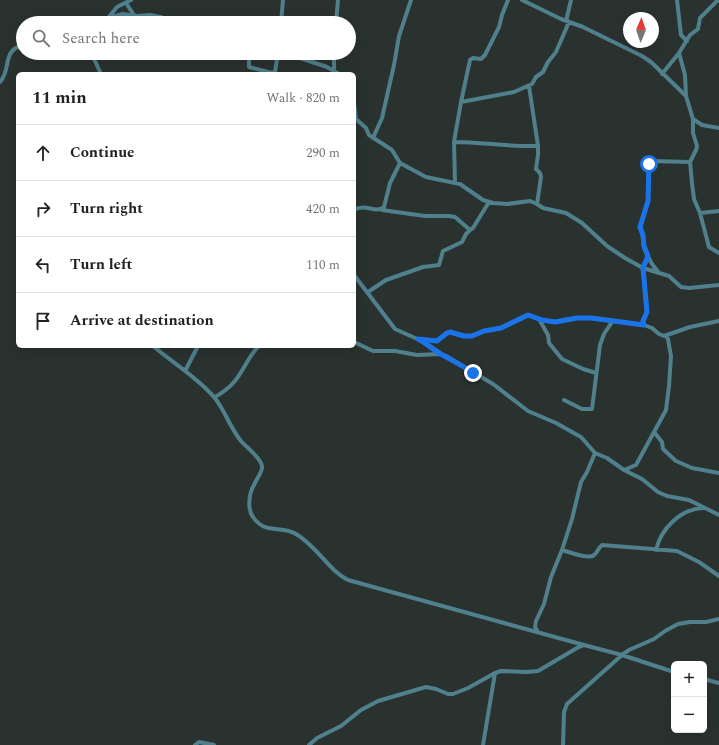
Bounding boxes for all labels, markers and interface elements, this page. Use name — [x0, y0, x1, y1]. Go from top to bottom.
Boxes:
north arrow — [623, 12, 659, 48]
search box — [16, 16, 356, 60]
icon: search — [30, 27, 52, 49]
text: Search here — [62, 27, 140, 50]
text: 11 min — [32, 85, 87, 111]
text: Walk · 820 m — [266, 88, 340, 108]
text: Continue — [70, 141, 135, 164]
icon: ahead — [32, 142, 54, 164]
text: 290 m — [306, 143, 340, 163]
route start — [640, 155, 658, 173]
text: Turn right — [70, 197, 143, 220]
icon: right — [32, 198, 54, 220]
text: 420 m — [306, 199, 340, 219]
text: Turn left — [70, 253, 132, 276]
icon: left — [32, 254, 54, 276]
text: 110 m — [306, 255, 340, 275]
text: Arrive at destination — [70, 309, 214, 332]
icon: arrive — [32, 310, 54, 332]
route end — [464, 364, 482, 382]
map controls — [671, 661, 707, 733]
button: + — [671, 661, 707, 697]
button: − — [671, 697, 707, 733]

